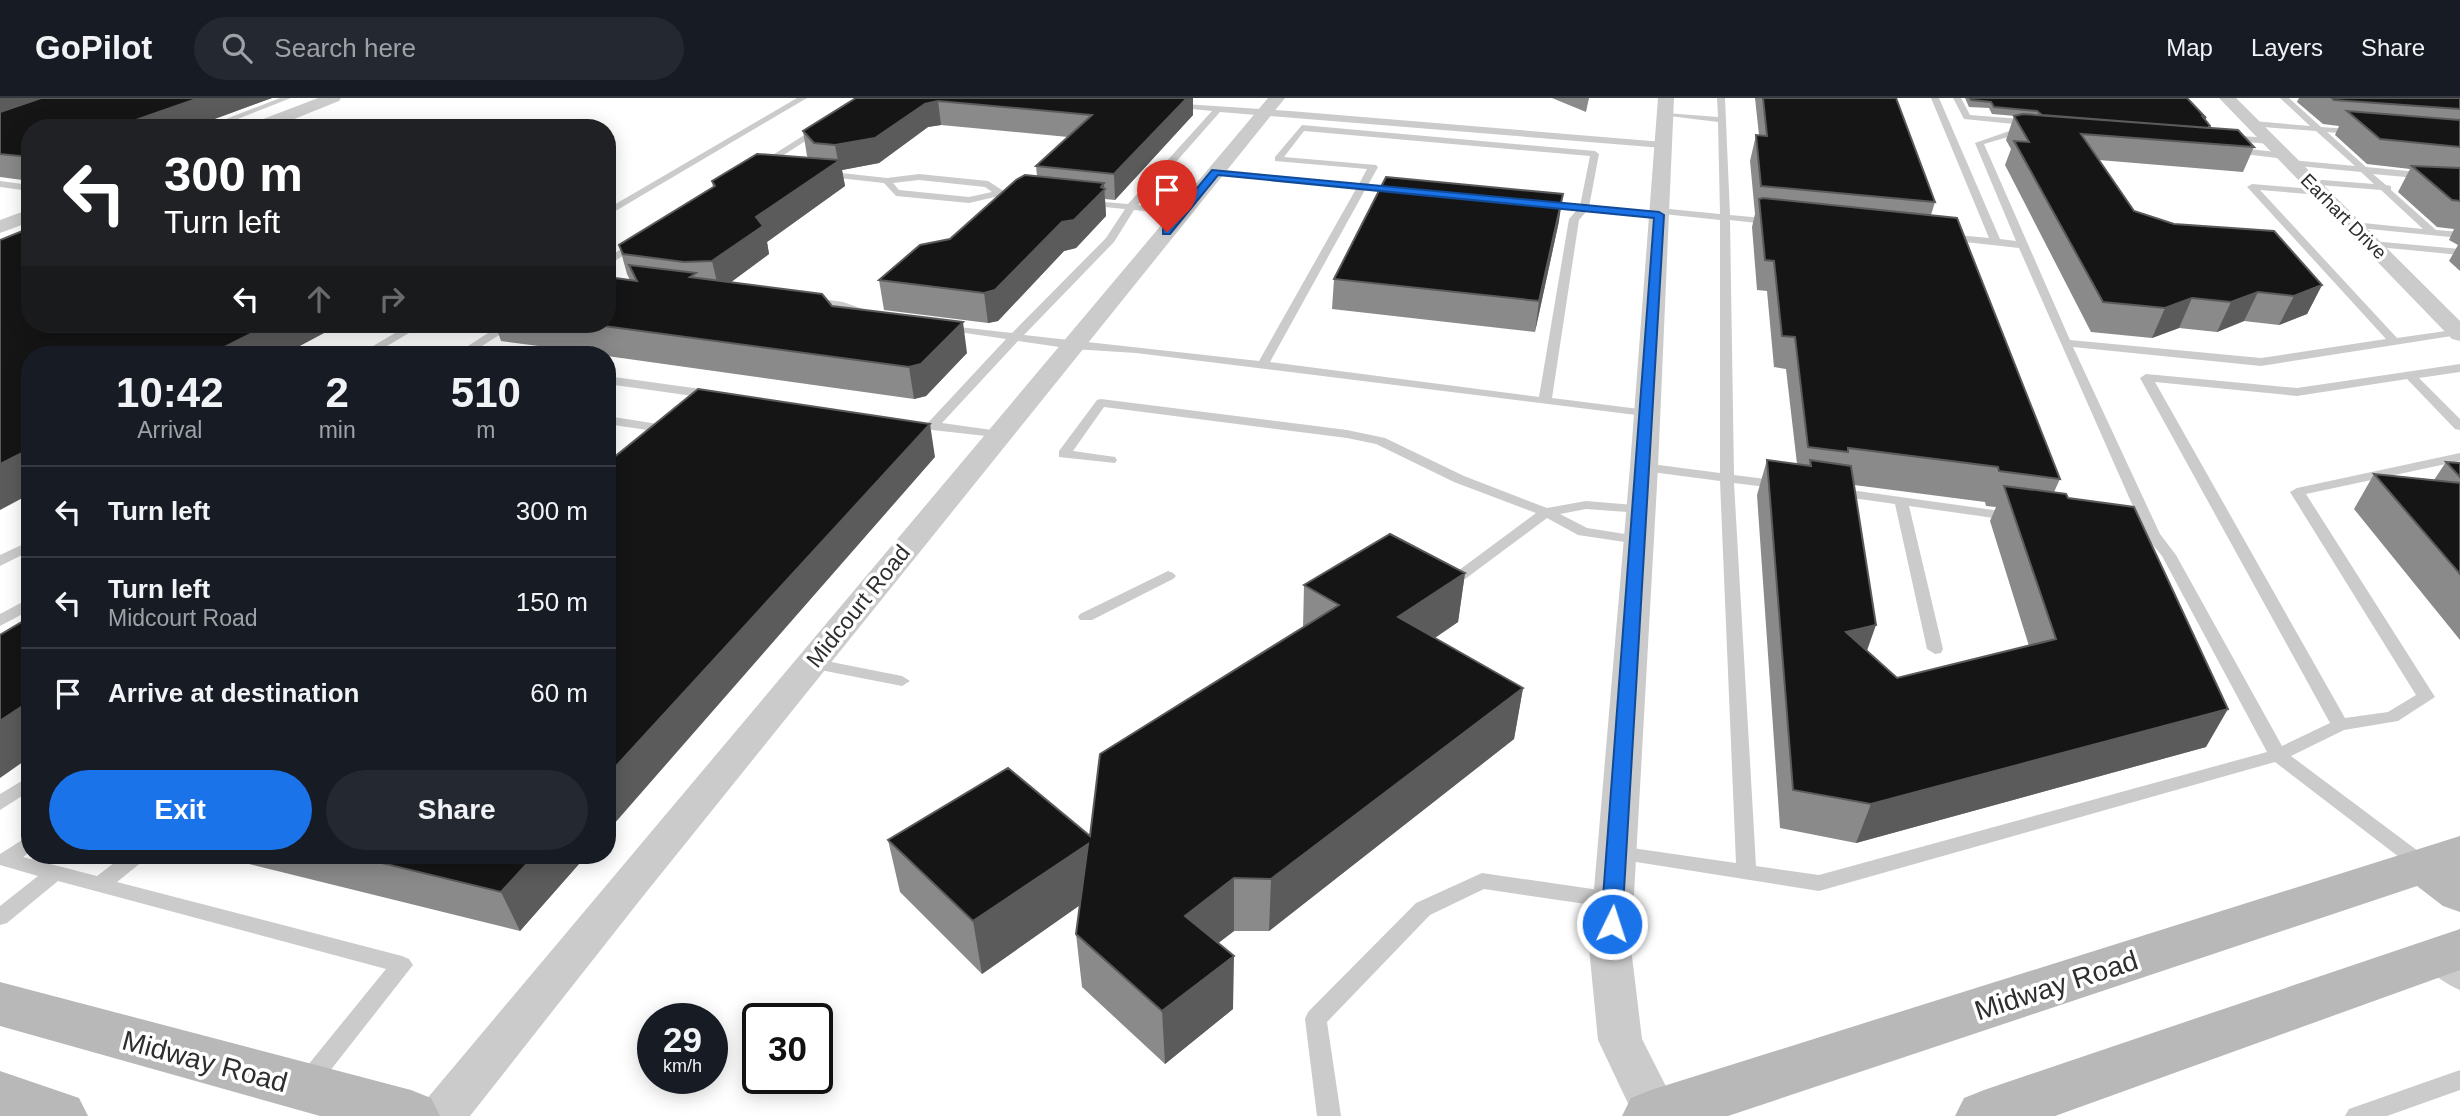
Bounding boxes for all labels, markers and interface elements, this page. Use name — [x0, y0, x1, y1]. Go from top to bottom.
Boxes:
search box — [194, 17, 684, 80]
text: GoPilot — [35, 29, 152, 66]
icon: search — [218, 29, 256, 67]
text: Search here — [274, 33, 416, 63]
text: Map — [2166, 34, 2213, 61]
text: Layers — [2251, 34, 2323, 61]
text: Share — [2361, 34, 2425, 61]
icon: left — [49, 147, 140, 238]
text: 300 m — [164, 147, 303, 201]
pin — [1137, 160, 1197, 232]
street label: Earhart Drive — [2297, 169, 2391, 263]
icon: arrive — [1148, 171, 1186, 209]
text: Turn left — [164, 204, 280, 240]
icon: left — [227, 280, 265, 318]
icon: ahead — [300, 280, 338, 318]
icon: right — [373, 280, 411, 318]
text: 10:42 — [116, 369, 224, 416]
text: 2 — [325, 369, 349, 416]
text: 510 — [451, 369, 521, 416]
text: Arrival — [137, 417, 202, 443]
text: min — [319, 417, 356, 443]
text: m — [476, 417, 495, 443]
icon: left — [49, 493, 87, 531]
text: Turn left — [108, 496, 210, 526]
text: 300 m — [516, 496, 588, 526]
street label: Midcourt Road — [801, 540, 915, 672]
text: Turn left — [108, 574, 210, 604]
icon: left — [49, 584, 87, 622]
text: 150 m — [516, 587, 588, 617]
text: Midcourt Road — [108, 605, 258, 631]
icon: arrive — [49, 675, 87, 713]
text: Arrive at destination — [108, 678, 359, 708]
text: 60 m — [530, 678, 588, 708]
button: Exit — [49, 770, 312, 850]
button: Share — [326, 770, 588, 850]
position arrow — [1575, 887, 1649, 961]
street label: Midway Road — [1971, 945, 2142, 1026]
speed limit sign: 30 — [742, 1003, 833, 1094]
text: 29 — [663, 1020, 702, 1059]
street label: Midway Road — [119, 1025, 291, 1098]
text: km/h — [663, 1056, 702, 1076]

